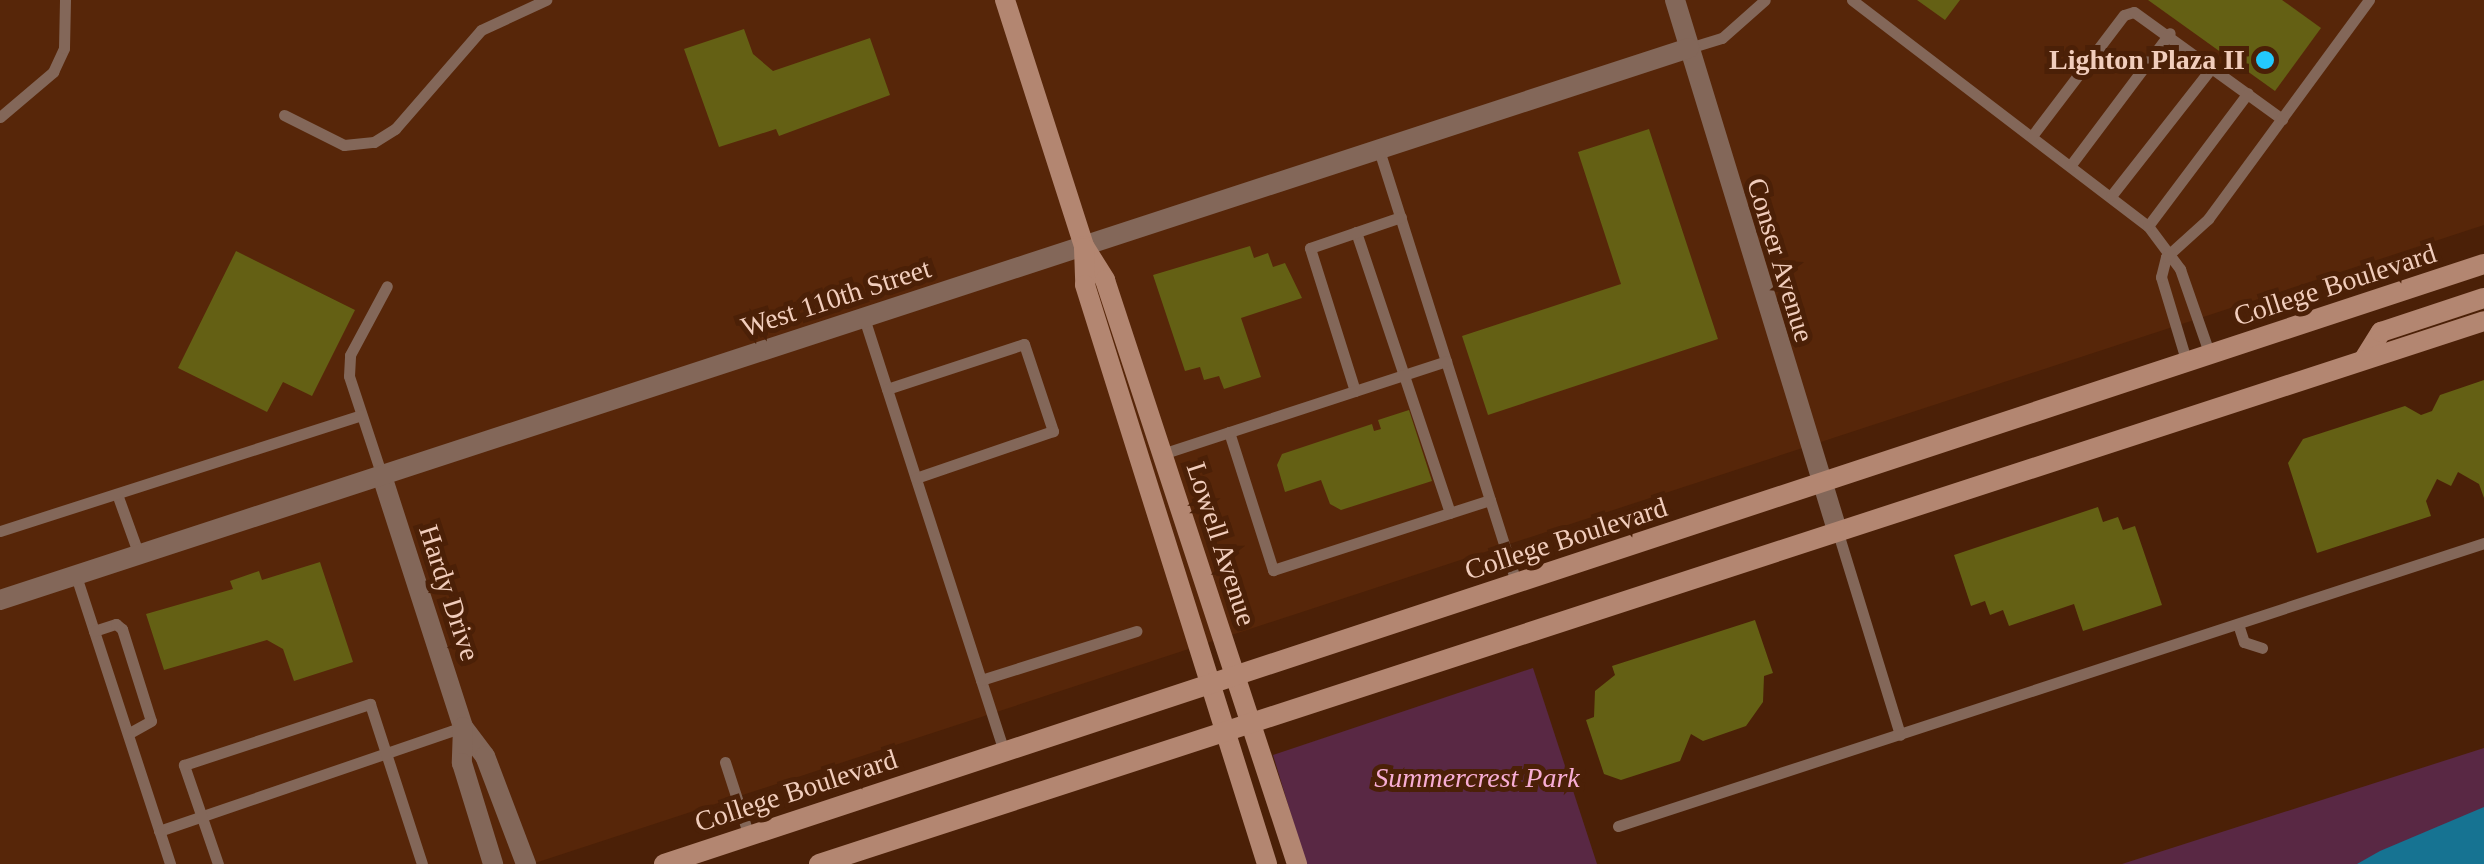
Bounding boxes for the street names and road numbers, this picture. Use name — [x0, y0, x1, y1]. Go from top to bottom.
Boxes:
street label: Conser Avenue — [1739, 173, 1821, 347]
street label: College Boulevard — [2230, 236, 2440, 334]
street label: West 110th Street — [737, 252, 935, 344]
street label: Lowell Avenue — [1179, 457, 1263, 631]
street label: College Boulevard — [1461, 490, 1671, 588]
street label: Hardy Drive — [411, 521, 487, 665]
street label: College Boulevard — [691, 742, 901, 840]

